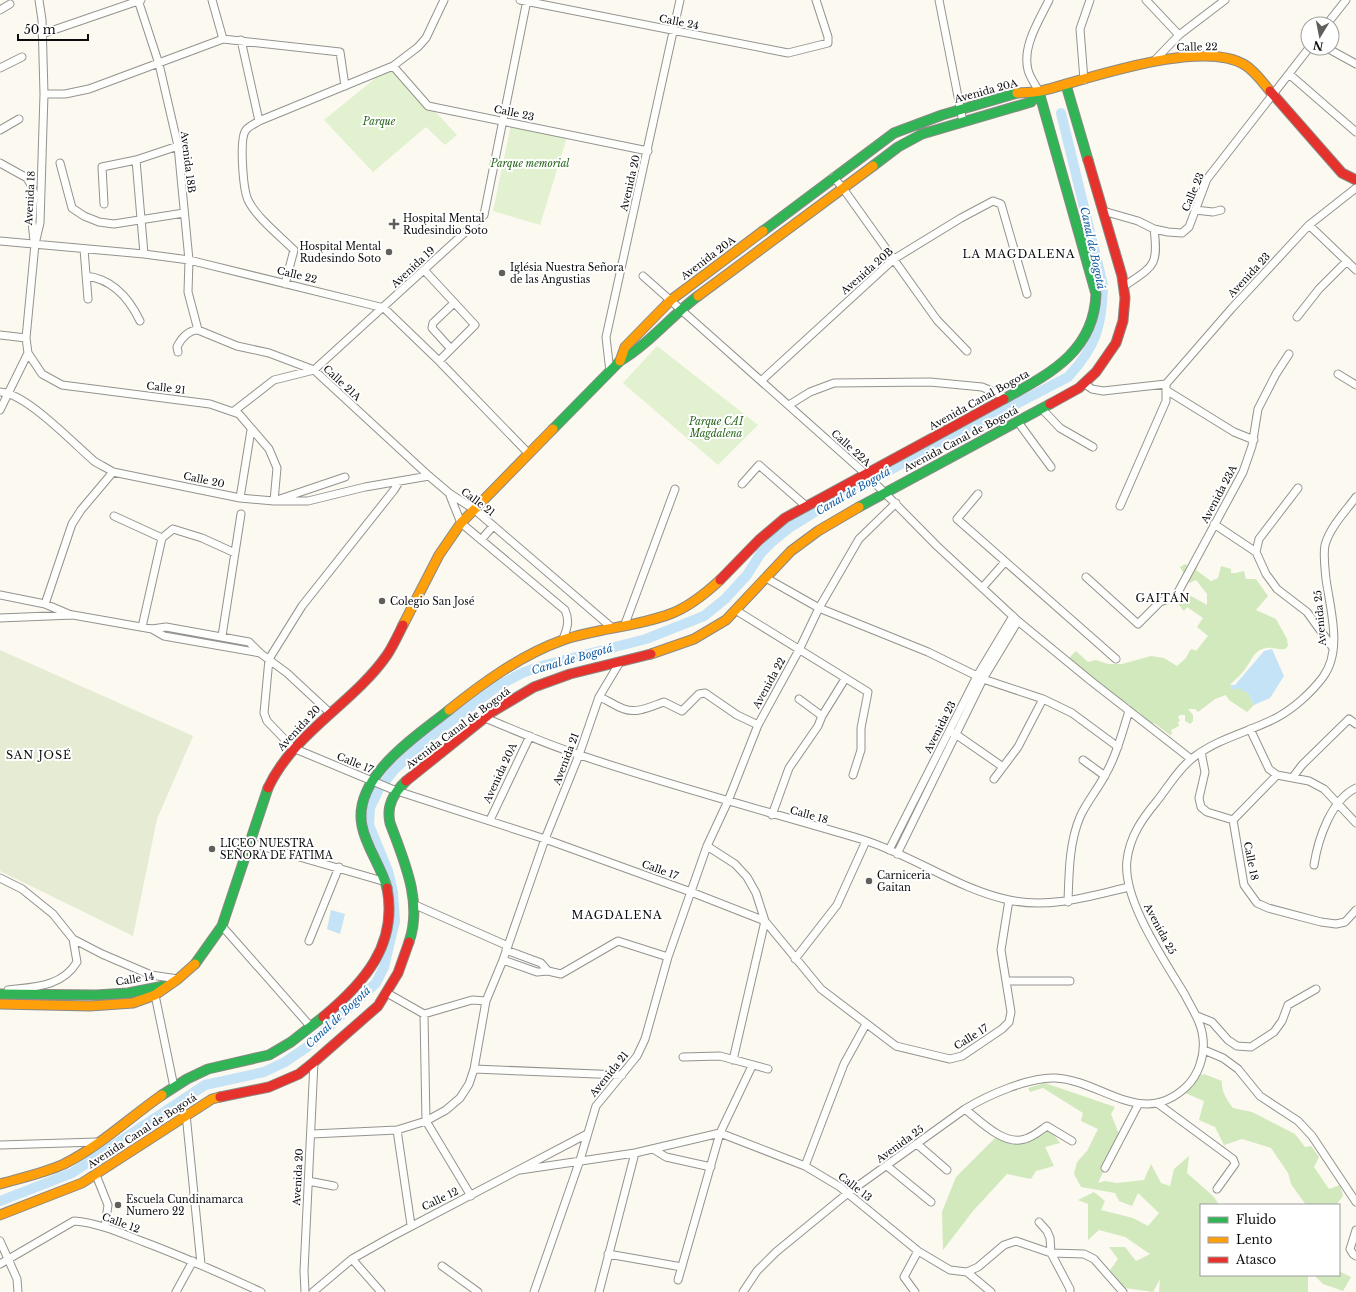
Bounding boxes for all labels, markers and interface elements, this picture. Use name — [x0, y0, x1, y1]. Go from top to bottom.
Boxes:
street label: Calle 24 — [658, 12, 700, 32]
scale bar — [18, 16, 88, 42]
north arrow — [1300, 16, 1340, 56]
text: 50 m — [24, 22, 56, 37]
text: N — [1311, 38, 1325, 54]
street label: Calle 22 — [1176, 40, 1218, 54]
street label: Avenida 20A — [952, 76, 1019, 106]
street label: Calle 23 — [493, 102, 535, 124]
park label: Parque — [362, 115, 396, 128]
street label: Avenida 18B — [178, 129, 198, 194]
street label: Avenida 20 — [617, 154, 643, 213]
park label: Parque memorial — [489, 157, 570, 170]
street label: Avenida 18 — [22, 170, 38, 227]
street label: Calle 23 — [1179, 171, 1207, 213]
water label: Canal de Bogotá — [1077, 205, 1109, 291]
place label: Hospital Mental Rudesindio Soto — [403, 212, 488, 237]
marker: Hospital Mental Rudesindio Soto — [388, 218, 400, 230]
street label: Avenida 20A — [677, 233, 738, 283]
place label: Hospital Mental Rudesindo Soto — [299, 240, 381, 265]
street label: Avenida 19 — [388, 243, 438, 291]
street label: Avenida 20B — [837, 245, 896, 298]
marker: Hospital Mental Rudesindo Soto — [384, 247, 394, 257]
district label: LA MAGDALENA — [962, 247, 1076, 261]
street label: Avenida 23 — [1224, 250, 1273, 301]
place label: Iglésia Nuestra Señora de las Angustias — [510, 261, 624, 286]
street label: Calle 22 — [276, 264, 318, 286]
marker: Iglésia Nuestra Señora de las Angustias — [497, 268, 507, 278]
street label: Calle 21A — [320, 362, 364, 404]
street label: Avenida Canal Bogota — [926, 367, 1032, 433]
street label: Calle 21 — [146, 379, 186, 397]
street label: Avenida Canal de Bogotá — [901, 403, 1021, 475]
park label: Parque CAI Magdalena — [688, 415, 744, 440]
street label: Calle 22A — [829, 427, 874, 469]
street label: Avenida 23A — [1198, 462, 1240, 526]
water label: Canal de Bogotá — [813, 464, 893, 518]
street label: Calle 20 — [182, 469, 226, 491]
street label: Calle 21 — [458, 485, 498, 519]
street label: Avenida 25 — [1311, 589, 1329, 647]
district label: GAITÁN — [1136, 591, 1190, 605]
place label: Colegio San José — [390, 595, 475, 608]
marker: Colegio San José — [377, 596, 387, 606]
water label: Canal de Bogotá — [530, 641, 614, 677]
street label: Avenida 22 — [749, 655, 788, 712]
street label: Avenida Canal de Bogotá — [402, 684, 513, 772]
street label: Avenida 23 — [921, 699, 959, 756]
street label: Avenida 20 — [274, 703, 323, 754]
street label: Avenida 21 — [550, 731, 582, 788]
street label: Avenida 20A — [480, 741, 520, 806]
district label: SAN JOSÉ — [6, 748, 72, 762]
street label: Calle 17 — [335, 750, 376, 777]
street label: Calle 18 — [788, 803, 830, 827]
place label: LICEO NUESTRA SEÑORA DE FATIMA — [220, 837, 333, 862]
street label: Calle 18 — [1241, 841, 1261, 881]
marker: LICEO NUESTRA SEÑORA DE FATIMA — [207, 844, 217, 854]
street label: Calle 17 — [640, 857, 681, 883]
place label: Carniceria Gaitan — [877, 869, 931, 894]
marker: Carniceria Gaitan — [864, 876, 874, 886]
street label: Avenida 25 — [1141, 900, 1179, 957]
district label: MAGDALENA — [571, 908, 663, 922]
street label: Calle 14 — [115, 970, 155, 988]
water label: Canal de Bogotá — [303, 983, 373, 1051]
street label: Calle 17 — [951, 1021, 991, 1053]
street label: Avenida 21 — [586, 1049, 631, 1100]
street label: Avenida Canal de Bogotá — [84, 1091, 199, 1172]
street label: Avenida 25 — [873, 1122, 927, 1166]
street label: Avenida 20 — [290, 1148, 306, 1207]
street label: Calle 13 — [836, 1170, 874, 1204]
street label: Calle 12 — [419, 1185, 461, 1213]
place label: Escuela Cundinamarca Numero 22 — [126, 1193, 244, 1218]
marker: Escuela Cundinamarca Numero 22 — [113, 1200, 123, 1210]
legend — [1200, 1204, 1340, 1276]
street label: Calle 12 — [100, 1210, 142, 1236]
text: Fluido — [1236, 1212, 1276, 1227]
text: Lento — [1236, 1232, 1272, 1247]
text: Atasco — [1235, 1252, 1276, 1267]

